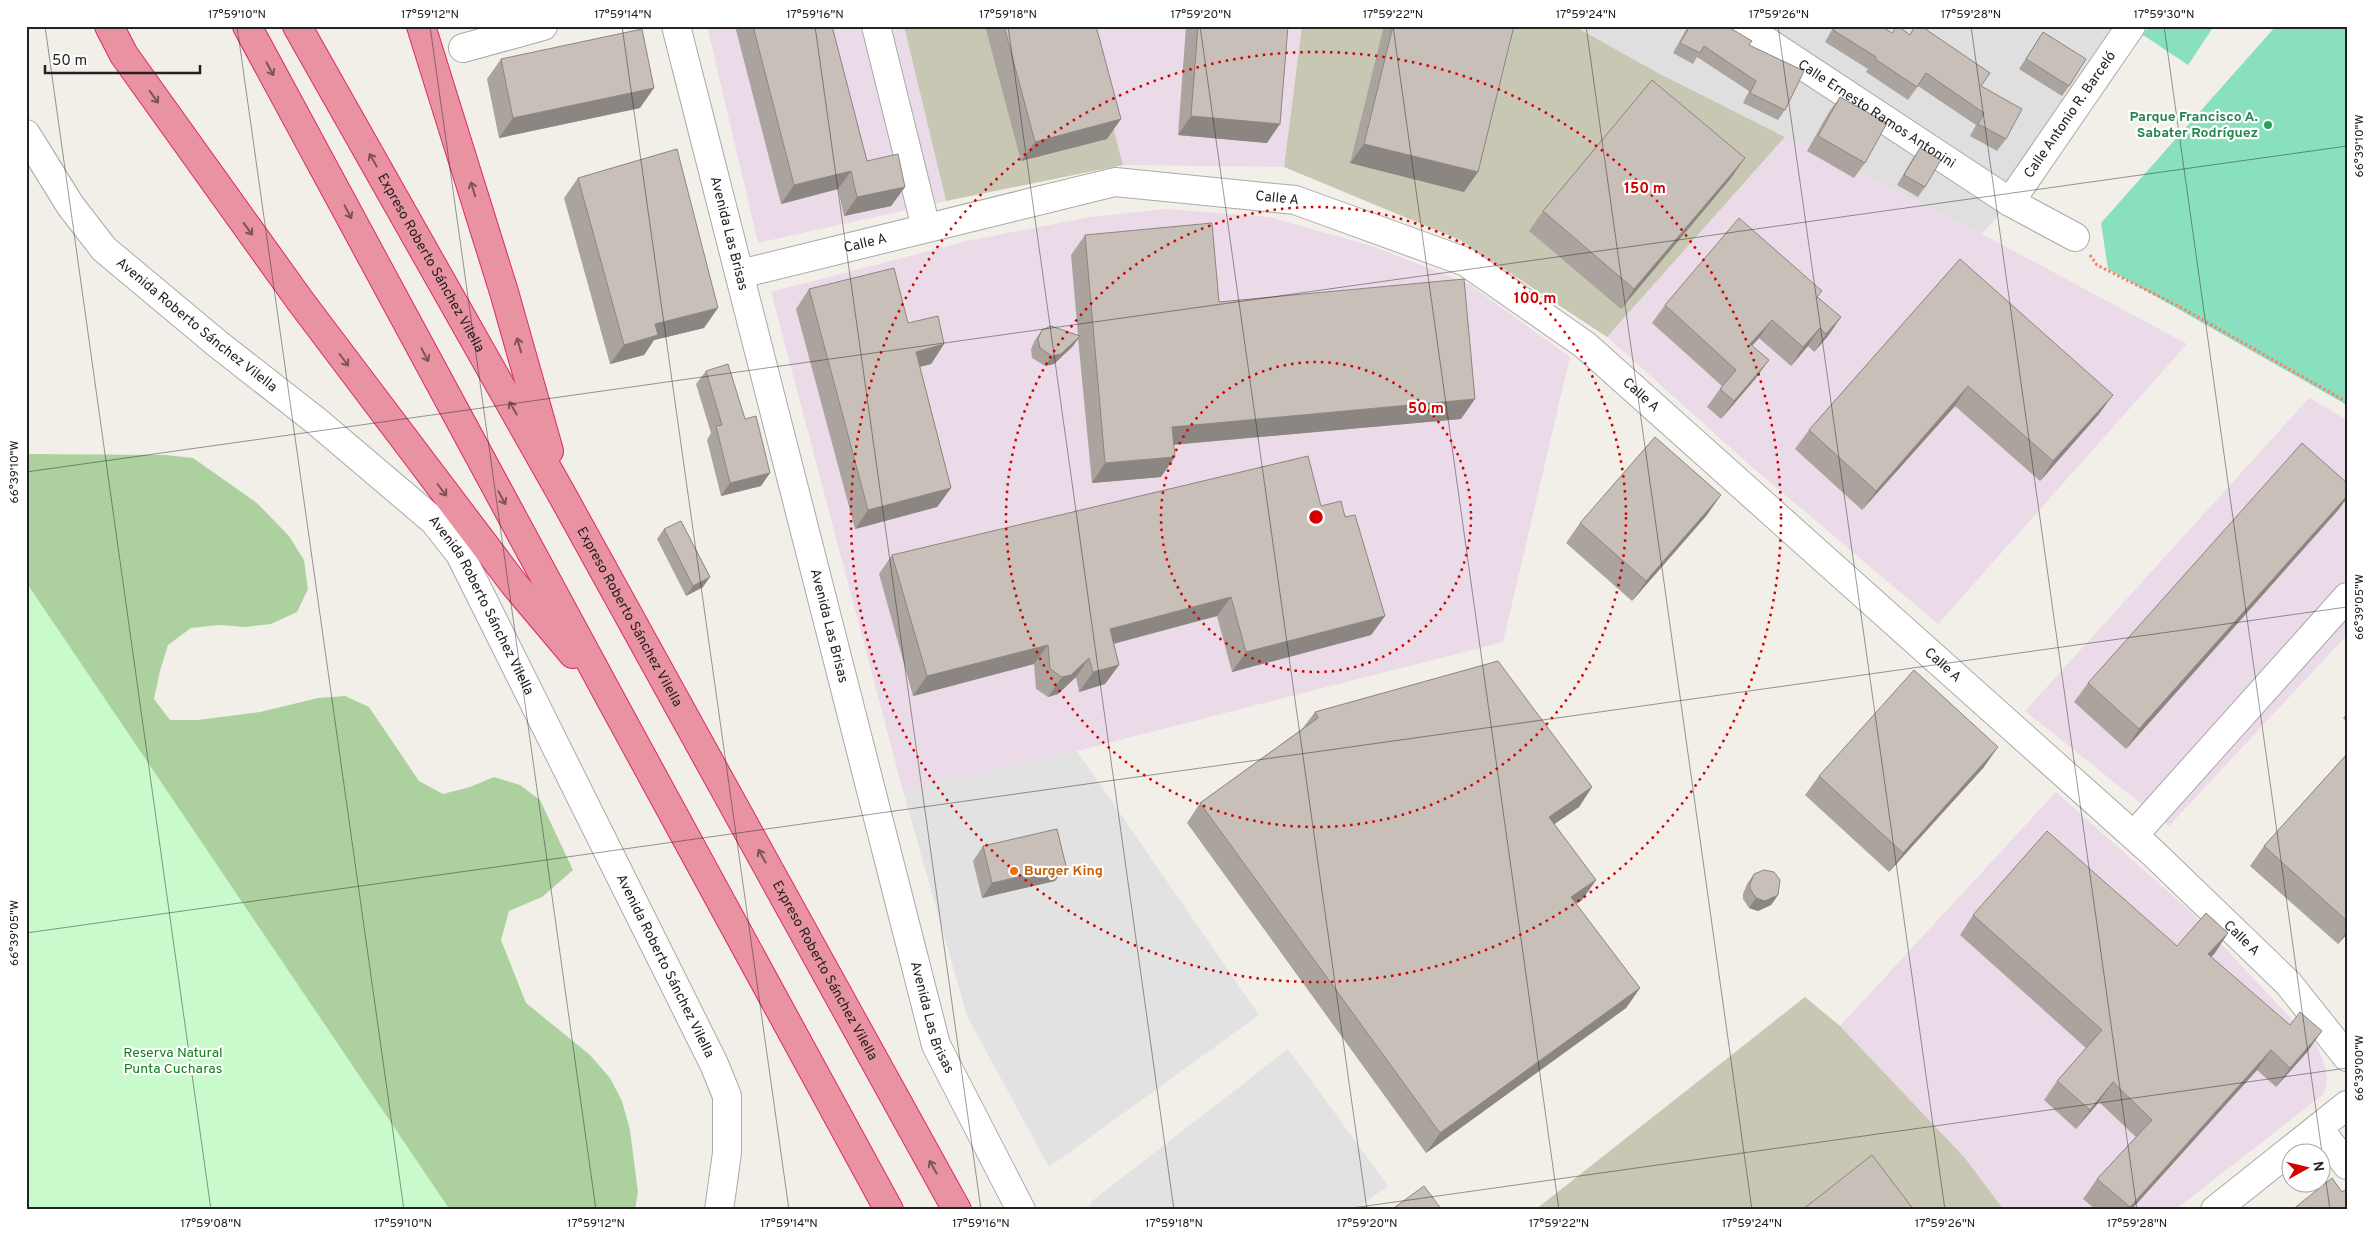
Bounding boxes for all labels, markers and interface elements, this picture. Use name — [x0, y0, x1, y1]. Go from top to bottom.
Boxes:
text: 17°59'10"N — [208, 7, 266, 23]
text: 17°59'12"N — [401, 7, 459, 23]
text: 17°59'14"N — [594, 7, 652, 23]
text: 17°59'16"N — [786, 7, 844, 23]
text: 17°59'18"N — [979, 7, 1037, 23]
text: 17°59'20"N — [1170, 7, 1232, 23]
text: 17°59'22"N — [1363, 7, 1423, 23]
text: 17°59'24"N — [1556, 7, 1616, 23]
text: 17°59'26"N — [1749, 7, 1809, 23]
text: 17°59'28"N — [1941, 7, 2001, 23]
text: 17°59'30"N — [2134, 7, 2194, 23]
scale bar — [45, 42, 200, 74]
street label: Calle Antonio R. Barceló — [2020, 48, 2120, 181]
text: 50 m — [52, 52, 87, 71]
street label: Calle Ernesto Ramos Antonini — [1795, 56, 1959, 172]
one-way arrow — [266, 61, 276, 76]
one-way arrow — [149, 90, 159, 104]
place label: Parque Francisco A. Sabater Rodríguez — [2129, 109, 2258, 142]
text: 66°39'10"W — [2352, 114, 2368, 178]
marker: Parque Francisco A. Sabater Rodríguez — [2262, 119, 2274, 131]
one-way arrow — [367, 153, 377, 168]
street label: Expreso Roberto Sánchez Vilella — [374, 170, 488, 355]
street label: Avenida Las Brisas — [706, 174, 752, 292]
text: 150 m — [1624, 180, 1666, 199]
one-way arrow — [467, 182, 477, 198]
street label: Calle A — [1255, 188, 1300, 209]
one-way arrow — [343, 204, 353, 219]
one-way arrow — [243, 222, 253, 236]
street label: Calle A — [842, 230, 888, 257]
street label: Avenida Roberto Sánchez Vilella — [113, 254, 281, 396]
text: 100 m — [1514, 290, 1556, 309]
one-way arrow — [514, 337, 524, 353]
one-way arrow — [421, 347, 430, 362]
one-way arrow — [339, 353, 350, 366]
street label: Calle A — [1619, 374, 1663, 416]
text: 50 m — [1408, 400, 1444, 419]
one-way arrow — [508, 401, 518, 416]
text: 66°39'10"W — [7, 440, 23, 504]
one-way arrow — [437, 483, 448, 496]
one-way arrow — [497, 491, 507, 506]
centre of rings — [1307, 508, 1325, 526]
street label: Avenida Roberto Sánchez Vilella — [425, 512, 537, 698]
street label: Expreso Roberto Sánchez Vilella — [573, 524, 686, 710]
street label: Avenida Las Brisas — [806, 567, 852, 685]
text: 66°39'05"W — [2352, 574, 2368, 640]
street label: Calle A — [1921, 644, 1965, 686]
one-way arrow — [756, 850, 766, 864]
place label: Burger King — [1024, 863, 1103, 880]
marker: Burger King — [1008, 865, 1020, 877]
street label: Avenida Roberto Sánchez Vilella — [612, 871, 718, 1060]
street label: Expreso Roberto Sánchez Vilella — [768, 878, 881, 1063]
text: 66°39'05"W — [7, 900, 23, 966]
street label: Calle A — [2220, 917, 2263, 960]
street label: Avenida Las Brisas — [906, 959, 958, 1076]
text: 66°39'00"W — [2352, 1035, 2368, 1101]
park label: Reserva Natural Punta Cucharas — [123, 1045, 223, 1078]
north arrow — [2280, 1144, 2330, 1194]
one-way arrow — [928, 1160, 937, 1175]
text: N — [2308, 1160, 2327, 1173]
text: 17°59'08"N — [180, 1216, 242, 1232]
text: 17°59'10"N — [374, 1216, 432, 1232]
text: 17°59'12"N — [567, 1216, 625, 1232]
text: 17°59'14"N — [760, 1216, 818, 1232]
text: 17°59'16"N — [952, 1216, 1010, 1232]
text: 17°59'18"N — [1145, 1216, 1203, 1232]
text: 17°59'20"N — [1336, 1216, 1398, 1232]
text: 17°59'22"N — [1529, 1216, 1589, 1232]
text: 17°59'24"N — [1722, 1216, 1782, 1232]
text: 17°59'26"N — [1915, 1216, 1975, 1232]
text: 17°59'28"N — [2107, 1216, 2167, 1232]

